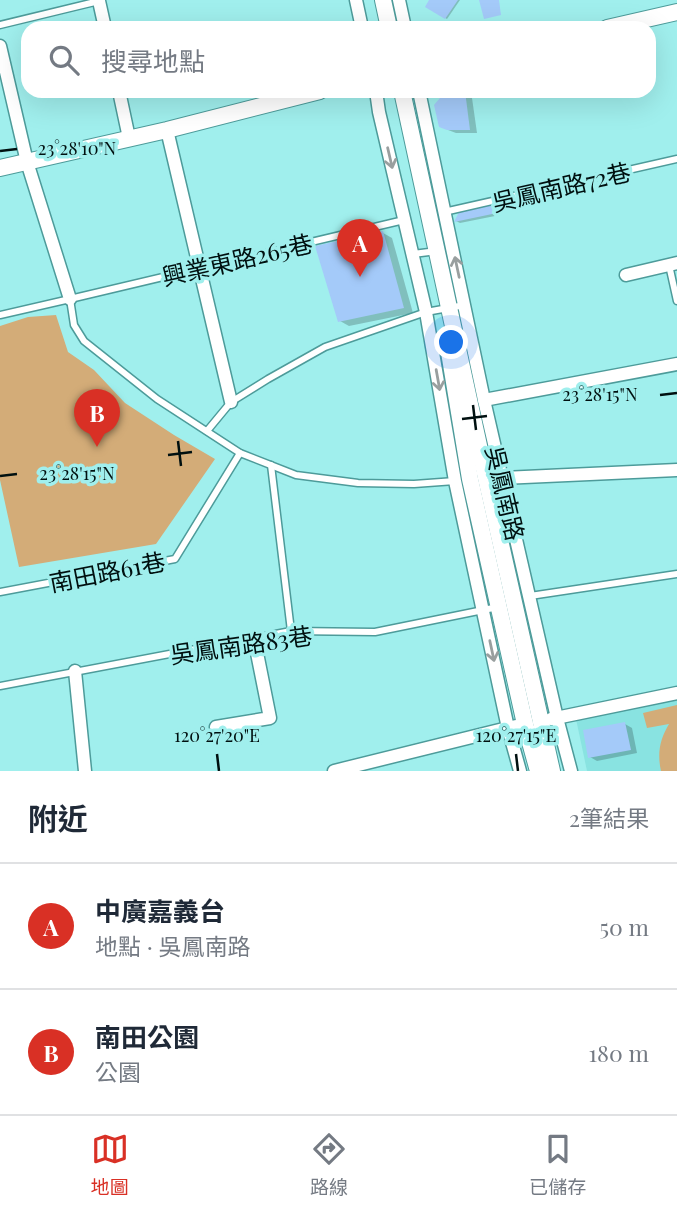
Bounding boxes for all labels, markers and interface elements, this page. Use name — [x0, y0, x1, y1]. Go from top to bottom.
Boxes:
search box — [21, 21, 656, 98]
icon: search — [45, 41, 83, 79]
text: 搜尋地點 — [101, 43, 205, 78]
text: 23°28'10"N — [38, 136, 117, 160]
one-way arrow — [384, 146, 397, 169]
street label: 吳鳳南路72巷 — [489, 155, 633, 217]
pin: A — [337, 219, 383, 277]
street label: 興業東路265巷 — [158, 226, 316, 292]
one-way arrow — [449, 256, 463, 279]
your location — [434, 325, 468, 359]
one-way arrow — [431, 368, 445, 391]
text: 23°28'15"N — [562, 382, 638, 406]
pin: B — [74, 389, 120, 447]
street label: 吳鳳南路 — [480, 443, 532, 543]
text: 23°28'15"N — [39, 461, 115, 485]
street label: 南田路61巷 — [46, 544, 168, 598]
street label: 吳鳳南路83巷 — [168, 618, 314, 670]
one-way arrow — [485, 639, 499, 662]
text: 120°27'20"E — [174, 723, 260, 747]
text: 120°27'15"E — [476, 723, 556, 747]
text: 附近 — [28, 798, 88, 838]
text: 2筆結果 — [569, 802, 649, 833]
text: 中廣嘉義台 — [95, 893, 225, 928]
text: A — [43, 911, 59, 942]
text: 50 m — [600, 911, 649, 942]
text: 地點 · 吳鳳南路 — [95, 930, 251, 961]
text: 南田公園 — [95, 1019, 199, 1054]
text: B — [43, 1037, 59, 1068]
text: 180 m — [589, 1037, 649, 1068]
text: 公園 — [95, 1056, 141, 1087]
tab: 地圖 — [91, 1130, 129, 1199]
tab: 路線 — [310, 1130, 348, 1199]
tab: 已儲存 — [529, 1130, 586, 1199]

